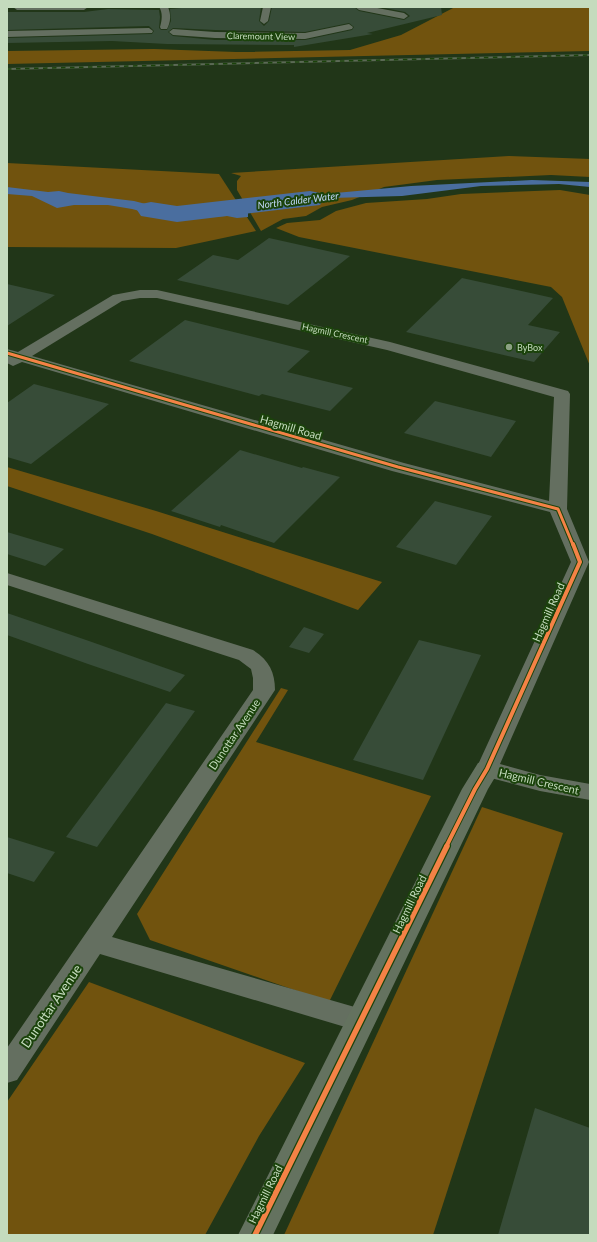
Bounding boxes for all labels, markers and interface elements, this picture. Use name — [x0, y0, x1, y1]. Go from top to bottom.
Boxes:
street label: Claremount View — [227, 30, 295, 42]
water label: North Calder Water — [257, 189, 340, 211]
street label: Hagmill Crescent — [301, 321, 370, 345]
marker: ByBox — [504, 342, 514, 352]
place label: ByBox — [517, 342, 543, 353]
street label: Hagmill Road — [259, 412, 323, 442]
street label: Hagmill Road — [529, 580, 567, 644]
street label: Dunottar Avenue — [206, 696, 263, 772]
street label: Hagmill Crescent — [498, 765, 580, 797]
street label: Hagmill Road — [389, 873, 429, 935]
street label: Dunottar Avenue — [17, 961, 85, 1051]
street label: Hagmill Road — [245, 1163, 285, 1225]

